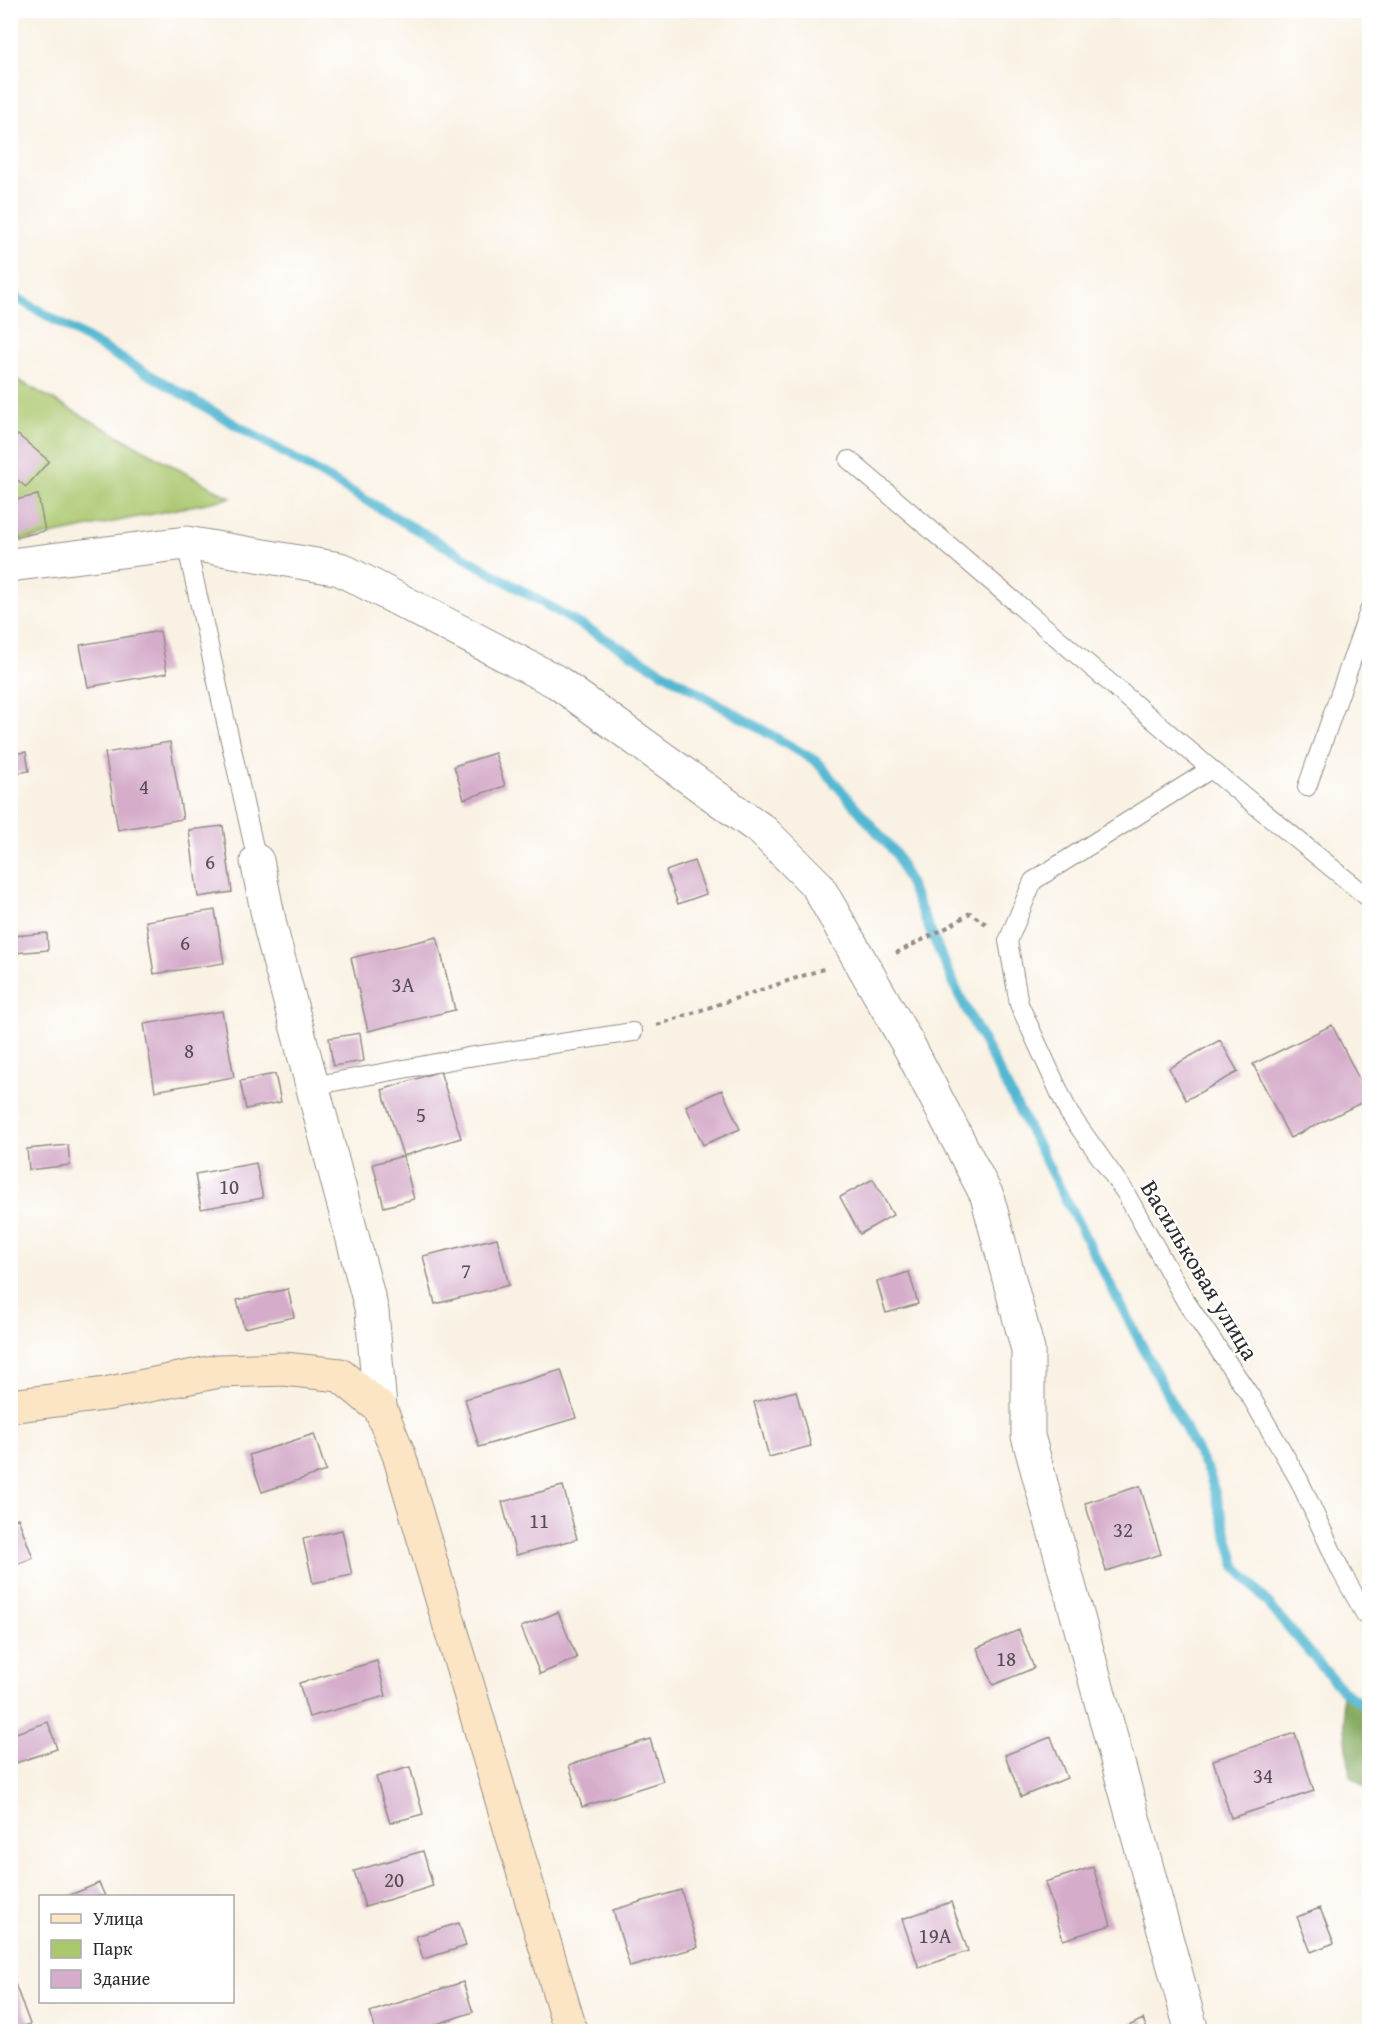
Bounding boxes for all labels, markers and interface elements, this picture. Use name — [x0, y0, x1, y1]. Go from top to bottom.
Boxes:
house number: 4 — [139, 771, 149, 802]
house number: 6 — [205, 846, 215, 877]
house number: 6 — [180, 927, 190, 958]
house number: 3А — [392, 969, 415, 1000]
house number: 8 — [184, 1035, 194, 1066]
house number: 5 — [416, 1099, 426, 1130]
house number: 10 — [219, 1171, 239, 1202]
street label: Васильковая улица — [1132, 1173, 1268, 1367]
house number: 7 — [461, 1255, 471, 1286]
house number: 11 — [529, 1505, 549, 1536]
house number: 32 — [1113, 1514, 1133, 1545]
house number: 18 — [996, 1643, 1016, 1674]
house number: 34 — [1253, 1760, 1273, 1791]
house number: 20 — [384, 1864, 404, 1895]
legend — [39, 1895, 234, 2003]
text: Улица — [93, 1905, 144, 1932]
house number: 19А — [919, 1920, 952, 1951]
text: Парк — [93, 1935, 133, 1962]
text: Здание — [93, 1965, 150, 1992]

